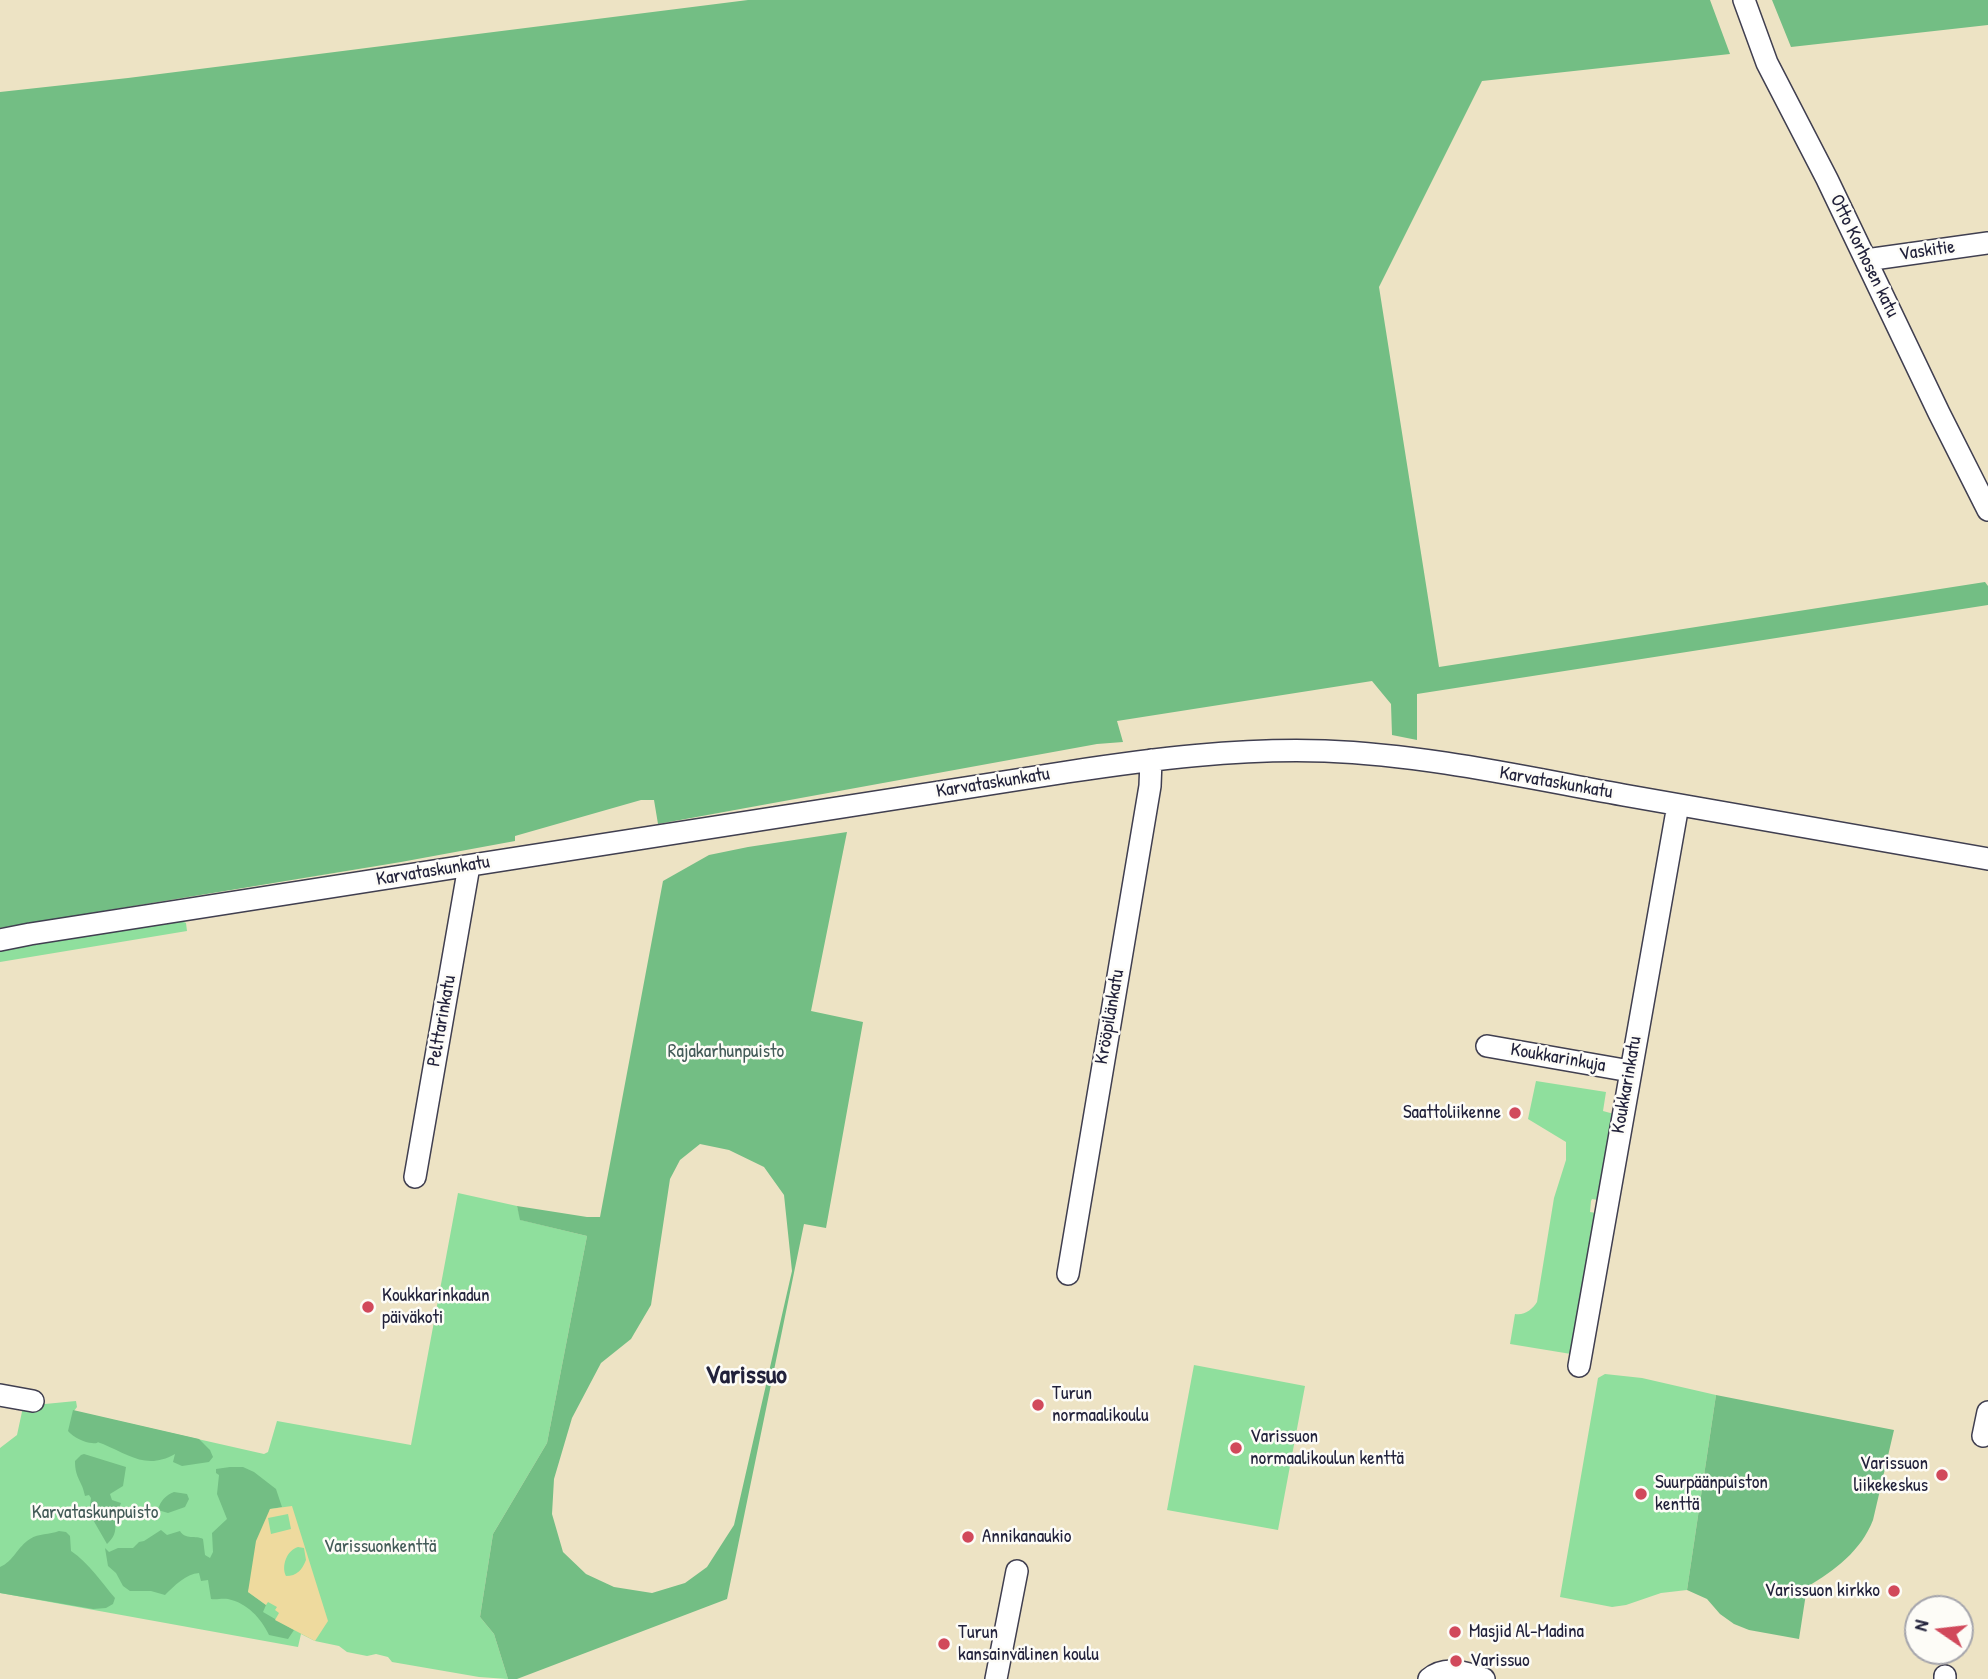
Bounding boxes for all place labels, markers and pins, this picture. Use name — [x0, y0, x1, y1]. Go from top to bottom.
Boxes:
place label: Saattoliikenne — [1403, 1102, 1501, 1124]
marker: Saattoliikenne — [1507, 1105, 1523, 1121]
place label: Koukkarinkadun päiväkoti — [382, 1285, 490, 1329]
marker: Koukkarinkadun päiväkoti — [360, 1299, 376, 1315]
place label: Turun normaalikoulu — [1052, 1383, 1148, 1427]
marker: Turun normaalikoulu — [1030, 1397, 1046, 1413]
place label: Varissuon normaalikoulun kenttä — [1250, 1426, 1404, 1470]
marker: Varissuon normaalikoulun kenttä — [1228, 1440, 1244, 1456]
place label: Varissuon liikekeskus — [1853, 1453, 1928, 1497]
marker: Varissuon liikekeskus — [1934, 1467, 1950, 1483]
place label: Suurpäänpuiston kenttä — [1655, 1472, 1768, 1516]
marker: Suurpäänpuiston kenttä — [1633, 1486, 1649, 1502]
place label: Annikanaukio — [982, 1526, 1071, 1548]
marker: Annikanaukio — [960, 1529, 976, 1545]
place label: Varissuon kirkko — [1765, 1580, 1880, 1602]
marker: Varissuon kirkko — [1886, 1583, 1902, 1599]
place label: Masjid Al-Madina — [1469, 1621, 1584, 1643]
place label: Turun kansainvälinen koulu — [958, 1622, 1099, 1666]
marker: Masjid Al-Madina — [1447, 1624, 1463, 1640]
marker: Turun kansainvälinen koulu — [936, 1636, 952, 1652]
place label: Varissuo — [1470, 1650, 1530, 1672]
marker: Varissuo — [1448, 1653, 1464, 1669]

